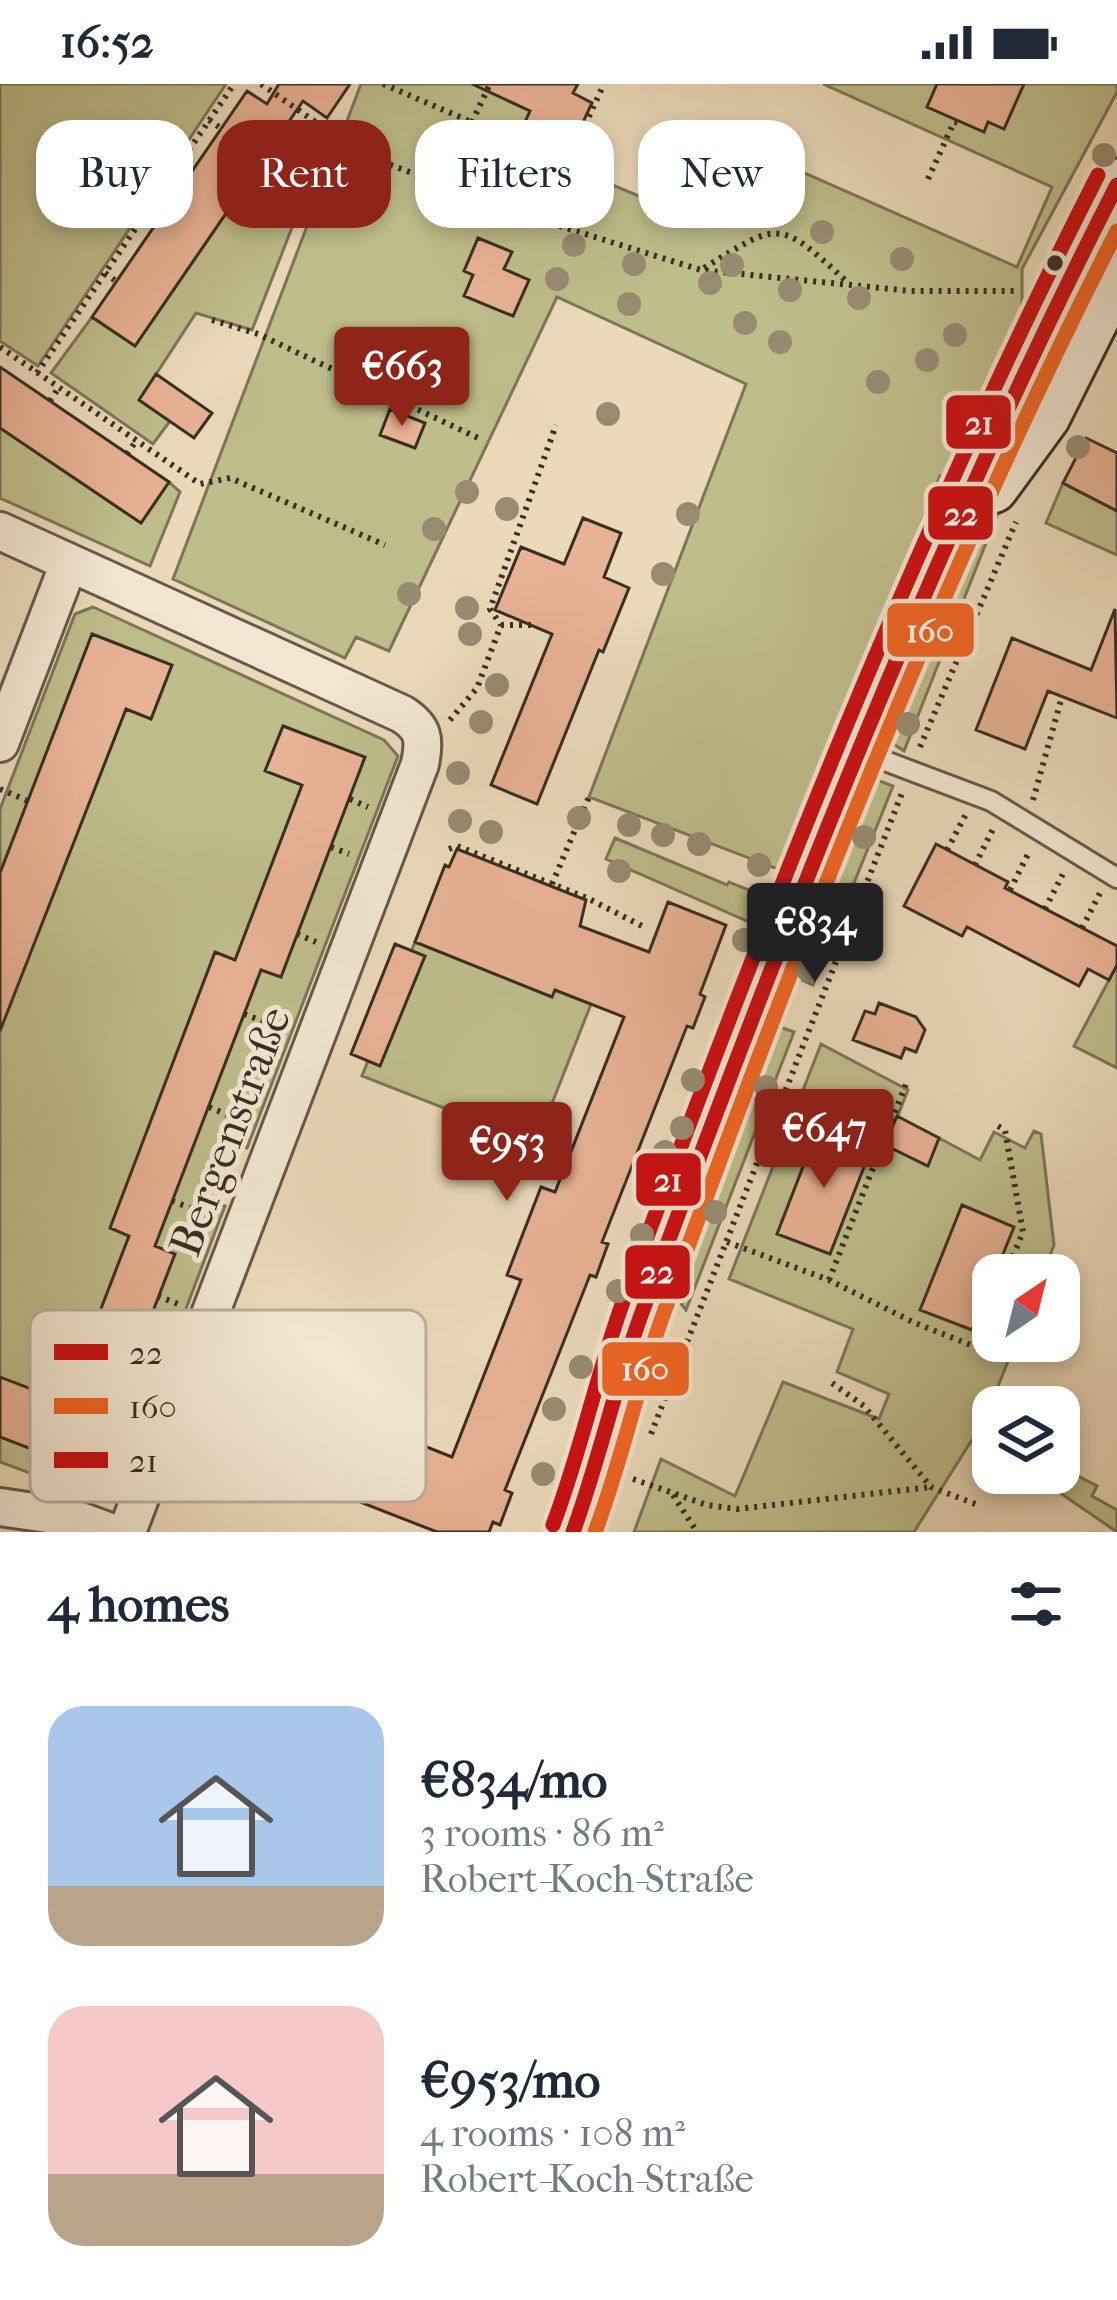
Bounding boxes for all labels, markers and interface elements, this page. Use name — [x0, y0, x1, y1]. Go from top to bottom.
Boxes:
text: 16:52 — [60, 16, 154, 69]
chip: Buy — [36, 120, 193, 228]
chip: Rent — [217, 120, 391, 228]
chip: Filters — [415, 120, 614, 228]
chip: New — [638, 120, 805, 228]
unlabelled marker — [1044, 252, 1066, 274]
pin: €663 — [331, 327, 473, 429]
text: €663 — [361, 343, 443, 389]
line badge: 21 — [944, 393, 1013, 451]
text: 21 — [965, 404, 993, 443]
line badge: 22 — [926, 484, 995, 542]
text: 22 — [944, 495, 978, 534]
line badge: 160 — [885, 601, 976, 659]
text: 160 — [906, 612, 954, 651]
pin: €834 — [744, 883, 886, 985]
text: €834 — [774, 899, 856, 945]
street label: Bergenstraße — [159, 1000, 302, 1264]
pin: €647 — [753, 1089, 895, 1191]
pin: €953 — [436, 1102, 578, 1204]
text: €647 — [782, 1105, 866, 1151]
text: €953 — [469, 1118, 545, 1164]
line badge: 21 — [634, 1151, 703, 1208]
text: 21 — [654, 1161, 682, 1200]
line badge: 22 — [623, 1243, 692, 1301]
text: 22 — [640, 1253, 674, 1292]
north arrow — [972, 1254, 1080, 1362]
map controls — [972, 1254, 1080, 1494]
legend — [30, 1310, 426, 1502]
text: 22 — [129, 1334, 163, 1373]
line badge: 160 — [600, 1340, 691, 1398]
text: 160 — [621, 1350, 669, 1389]
button: layers — [972, 1386, 1080, 1494]
text: 160 — [129, 1388, 177, 1427]
text: 21 — [129, 1442, 158, 1481]
icon: filters — [1003, 1571, 1069, 1637]
text: 4 homes — [48, 1574, 229, 1634]
text: €834/mo — [420, 1750, 607, 1810]
icon: home — [144, 1754, 288, 1898]
text: 3 rooms · 86 m² — [420, 1810, 664, 1856]
text: Robert-Koch-Straße — [420, 1856, 754, 1902]
text: €953/mo — [420, 2050, 601, 2110]
icon: home — [144, 2054, 288, 2198]
text: 4 rooms · 108 m² — [420, 2110, 685, 2156]
text: Robert-Koch-Straße — [420, 2156, 754, 2202]

